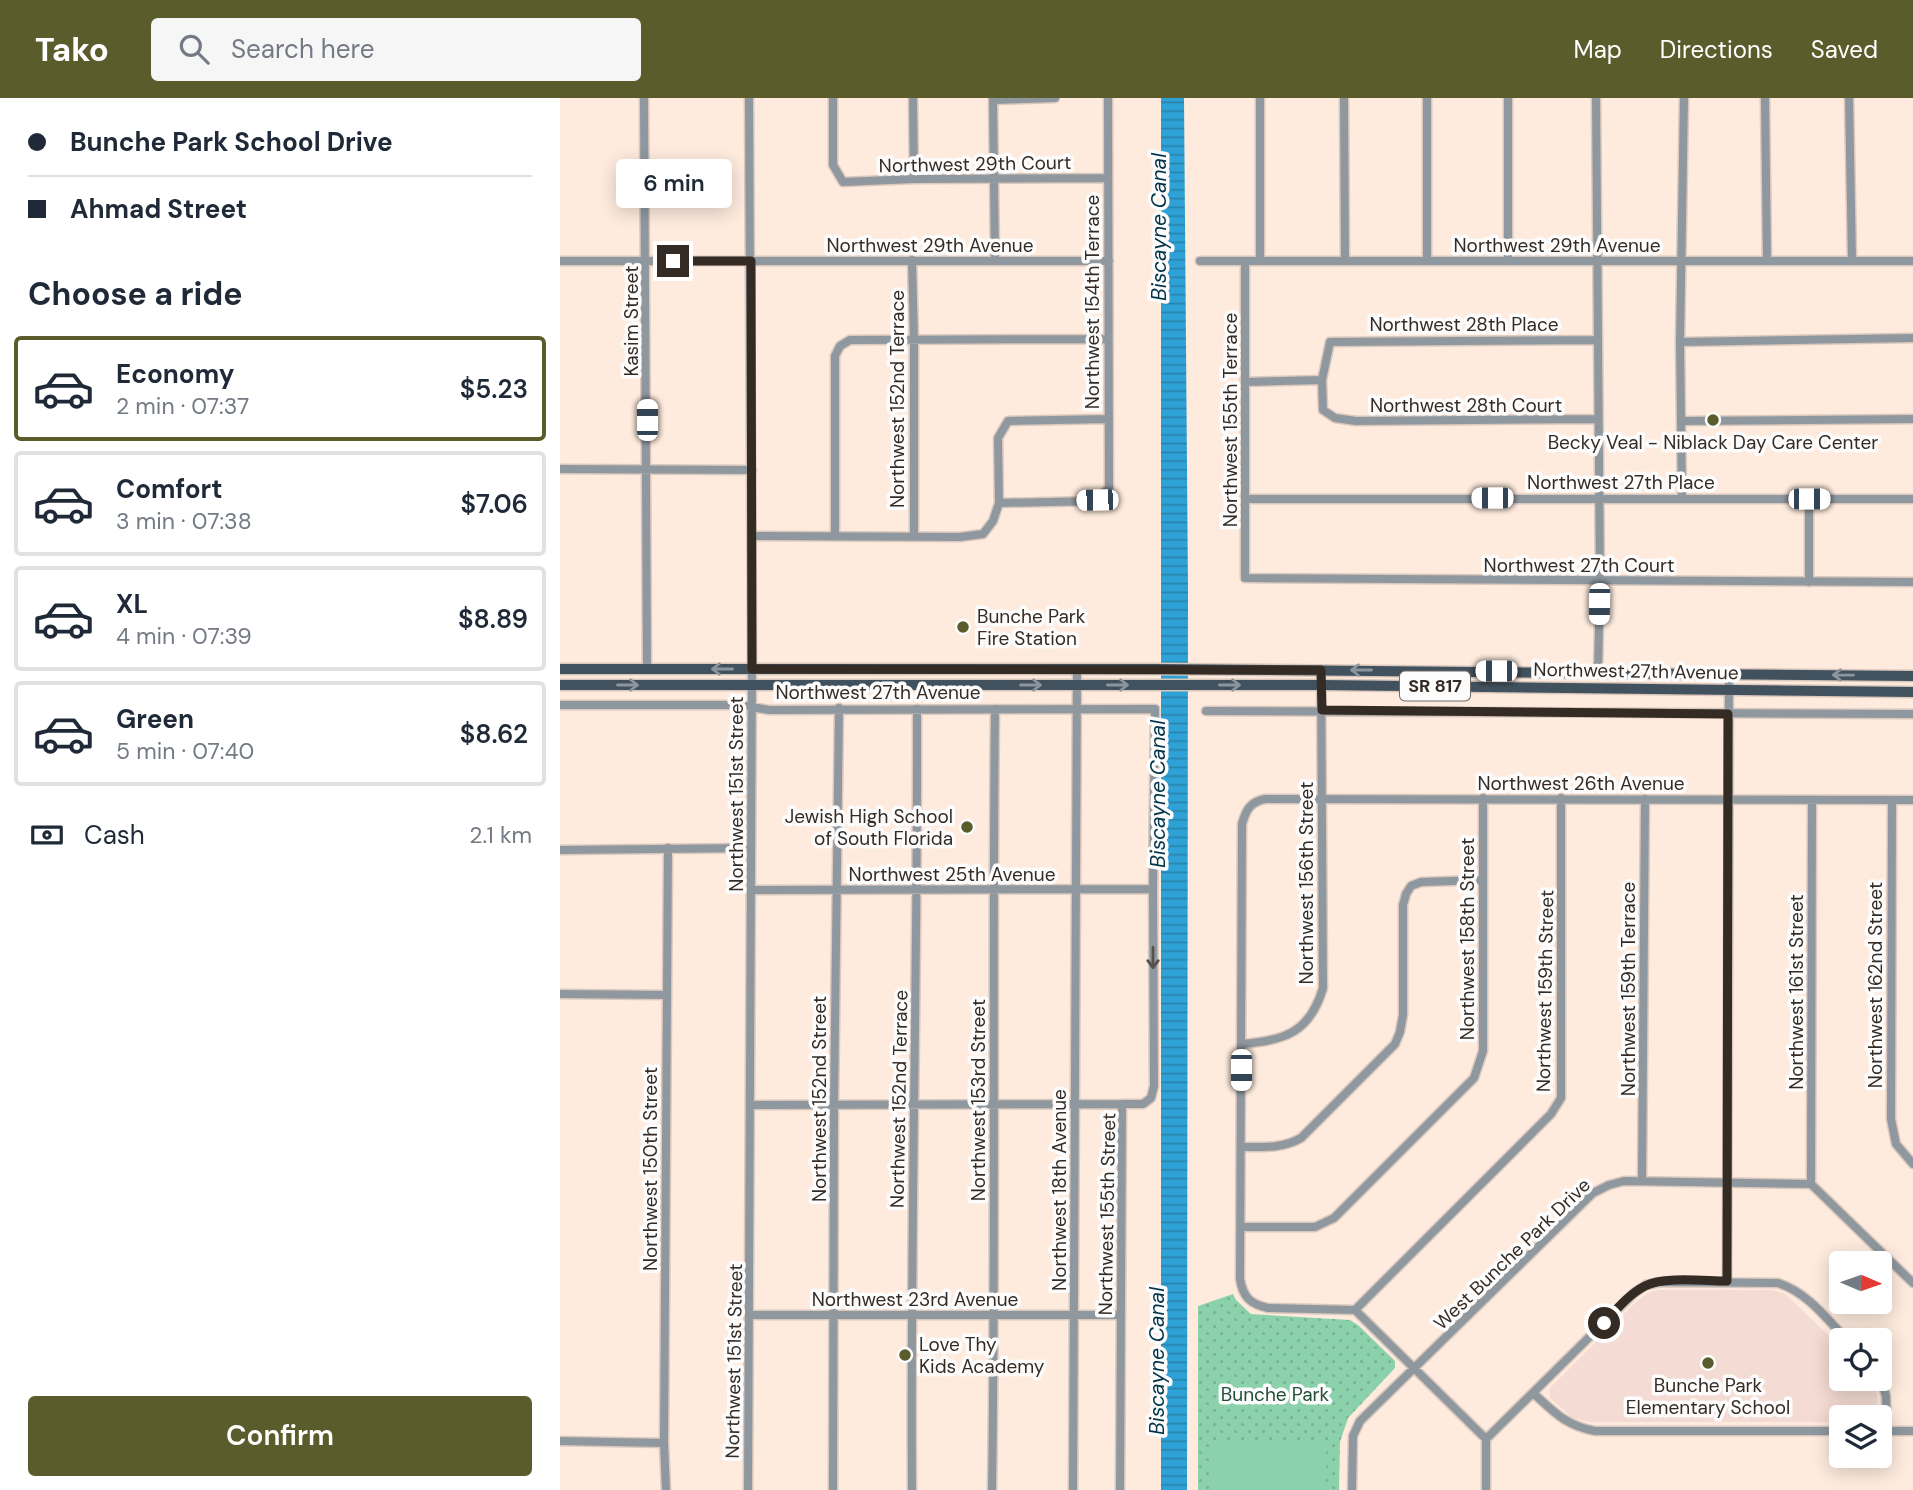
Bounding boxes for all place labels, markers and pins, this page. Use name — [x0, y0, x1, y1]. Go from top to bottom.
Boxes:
marker: Becky Veal - Niblack Day Care Center — [1705, 412, 1721, 428]
place label: Becky Veal - Niblack Day Care Center — [1548, 430, 1878, 455]
place label: Bunche Park Fire Station — [977, 604, 1086, 651]
marker: Bunche Park Fire Station — [955, 619, 971, 635]
place label: Jewish High School of South Florida — [785, 804, 953, 851]
marker: Jewish High School of South Florida — [959, 819, 975, 835]
place label: Love Thy Kids Academy — [919, 1332, 1045, 1379]
marker: Love Thy Kids Academy — [897, 1347, 913, 1363]
marker: Bunche Park Elementary School — [1700, 1355, 1716, 1371]
place label: Bunche Park Elementary School — [1626, 1373, 1790, 1420]

